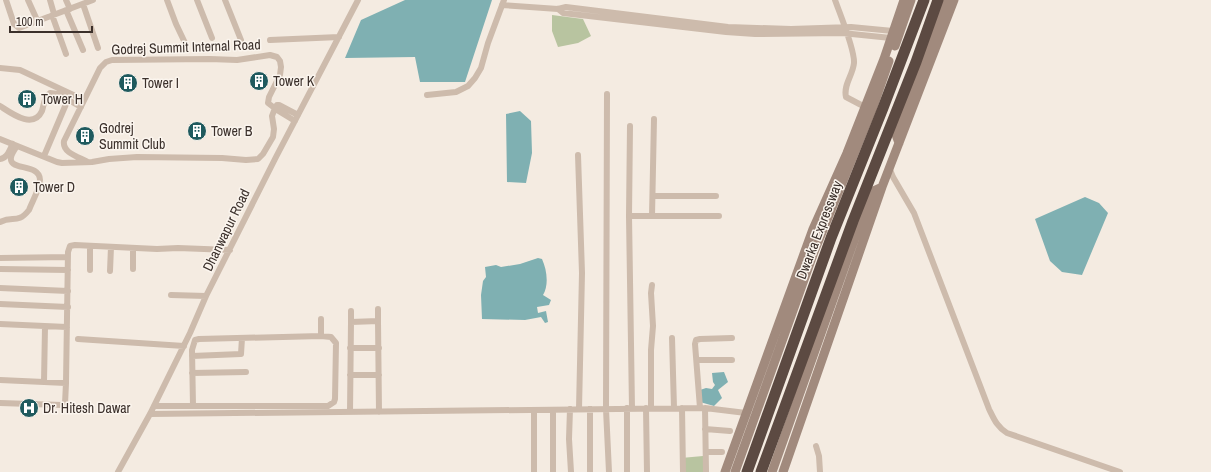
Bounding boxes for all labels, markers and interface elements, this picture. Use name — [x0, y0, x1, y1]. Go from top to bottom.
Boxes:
scale bar — [10, 8, 92, 34]
text: 100 m — [16, 14, 43, 30]
street label: Godrej Summit Internal Road — [111, 35, 261, 59]
building icon: Tower K — [248, 70, 270, 92]
building icon: Tower I — [117, 72, 139, 94]
place label: Tower K — [273, 72, 315, 90]
place label: Tower I — [142, 74, 179, 92]
building icon: Tower H — [16, 88, 38, 110]
place label: Tower H — [41, 90, 83, 108]
place label: Godrej Summit Club — [99, 119, 165, 153]
building icon: Tower B — [186, 120, 208, 142]
place label: Tower B — [211, 122, 253, 140]
building icon: Godrej Summit Club — [74, 125, 96, 147]
building icon: Tower D — [8, 176, 30, 198]
place label: Tower D — [33, 178, 75, 196]
street label: Dwarka Expressway — [792, 178, 846, 282]
street label: Dhanwapur Road — [198, 186, 254, 274]
hospital icon: Dr. Hitesh Dawar — [18, 397, 40, 419]
place label: Dr. Hitesh Dawar — [43, 399, 131, 417]

